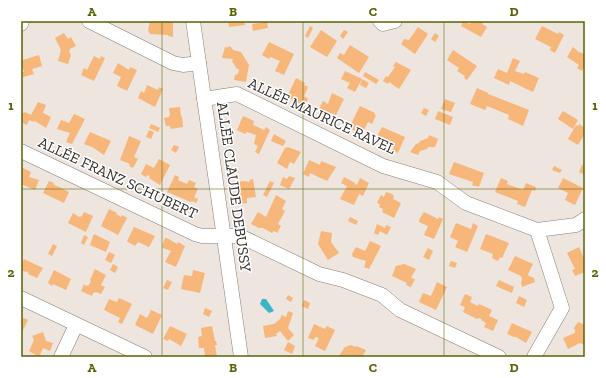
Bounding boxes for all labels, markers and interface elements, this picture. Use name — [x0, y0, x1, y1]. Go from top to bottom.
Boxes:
text: A — [88, 4, 97, 19]
text: B — [229, 4, 237, 19]
text: C — [369, 4, 377, 19]
text: D — [509, 4, 519, 19]
street label: ALLÉE MAURICE RAVEL — [245, 74, 399, 158]
text: 1 — [8, 98, 14, 113]
text: 1 — [592, 98, 598, 113]
street label: ALLÉE CLAUDE DEBUSSY — [213, 101, 255, 274]
street label: ALLÉE FRANZ SCHUBERT — [35, 133, 201, 223]
text: 2 — [8, 265, 15, 280]
text: 2 — [592, 265, 599, 280]
text: A — [88, 360, 97, 375]
text: B — [229, 360, 237, 375]
text: C — [369, 360, 377, 375]
text: D — [509, 360, 519, 375]

